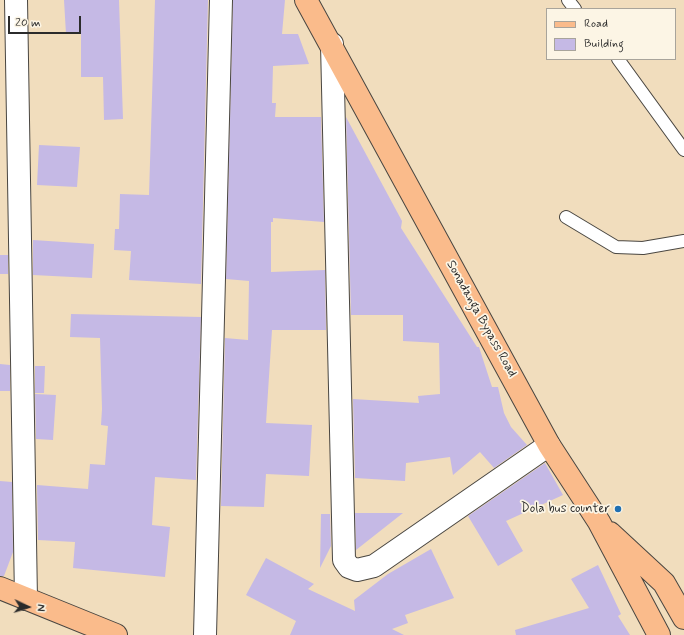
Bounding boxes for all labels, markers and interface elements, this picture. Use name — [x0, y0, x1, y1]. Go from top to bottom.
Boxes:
scale bar — [10, 8, 83, 34]
legend — [546, 8, 676, 60]
text: 20 m — [15, 15, 41, 31]
text: Road — [584, 16, 608, 32]
text: Building — [584, 36, 624, 52]
street label: Sonadanga Bypass Road — [442, 258, 520, 380]
place label: Dola bus counter — [521, 501, 610, 517]
marker: Dola bus counter — [613, 504, 623, 514]
north arrow — [8, 587, 48, 627]
text: N — [33, 604, 47, 612]

